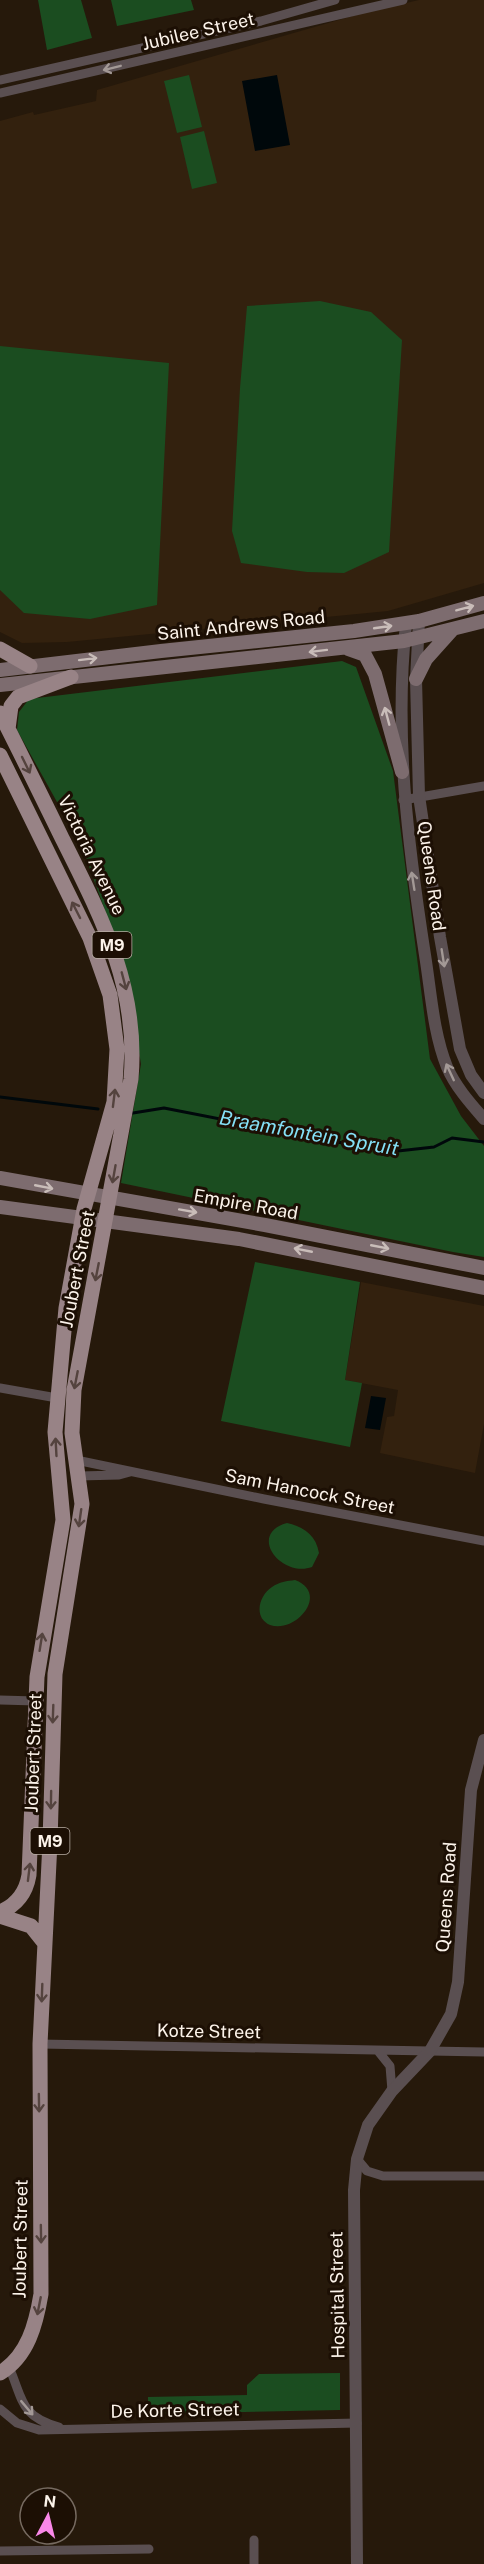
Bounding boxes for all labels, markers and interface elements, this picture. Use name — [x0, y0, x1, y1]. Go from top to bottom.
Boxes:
street label: Jubilee Street — [140, 8, 256, 54]
one-way arrow — [103, 63, 122, 74]
one-way arrow — [455, 602, 474, 614]
street label: Saint Andrews Road — [156, 606, 326, 644]
one-way arrow — [372, 621, 392, 632]
one-way arrow — [308, 646, 328, 657]
one-way arrow — [78, 653, 97, 664]
one-way arrow — [381, 707, 393, 726]
one-way arrow — [21, 756, 33, 774]
street label: Victoria Avenue — [54, 792, 130, 918]
street label: Queens Road — [414, 820, 450, 932]
one-way arrow — [408, 871, 419, 891]
one-way arrow — [69, 902, 81, 920]
road number: M9 — [92, 932, 132, 958]
one-way arrow — [438, 948, 449, 968]
one-way arrow — [118, 971, 130, 990]
one-way arrow — [444, 1063, 455, 1081]
one-way arrow — [109, 1088, 120, 1108]
water label: Braamfontein Spruit — [217, 1105, 401, 1161]
one-way arrow — [109, 1163, 120, 1183]
one-way arrow — [34, 1182, 54, 1193]
street label: Empire Road — [192, 1184, 300, 1224]
one-way arrow — [178, 1206, 198, 1217]
street label: Joubert Street — [55, 1208, 99, 1330]
one-way arrow — [370, 1242, 389, 1253]
one-way arrow — [294, 1244, 314, 1255]
one-way arrow — [91, 1262, 102, 1282]
one-way arrow — [70, 1369, 81, 1389]
one-way arrow — [50, 1438, 61, 1458]
street label: Sam Hancock Street — [223, 1464, 397, 1518]
one-way arrow — [75, 1507, 86, 1527]
one-way arrow — [36, 1633, 47, 1653]
street label: Joubert Street — [20, 1693, 46, 1813]
one-way arrow — [48, 1703, 59, 1723]
one-way arrow — [45, 1789, 56, 1809]
road number: M9 — [31, 1828, 70, 1854]
street label: Queens Road — [432, 1841, 460, 1953]
one-way arrow — [24, 1863, 35, 1883]
one-way arrow — [36, 1982, 47, 2002]
street label: Kotze Street — [157, 2020, 261, 2042]
one-way arrow — [33, 2092, 45, 2112]
street label: Joubert Street — [8, 2179, 32, 2299]
one-way arrow — [36, 2223, 47, 2243]
street label: Hospital Street — [325, 2231, 349, 2359]
one-way arrow — [33, 2296, 44, 2315]
street label: De Korte Street — [110, 2398, 240, 2422]
one-way arrow — [20, 2401, 34, 2416]
north arrow — [18, 2486, 78, 2546]
text: N — [42, 2491, 57, 2512]

